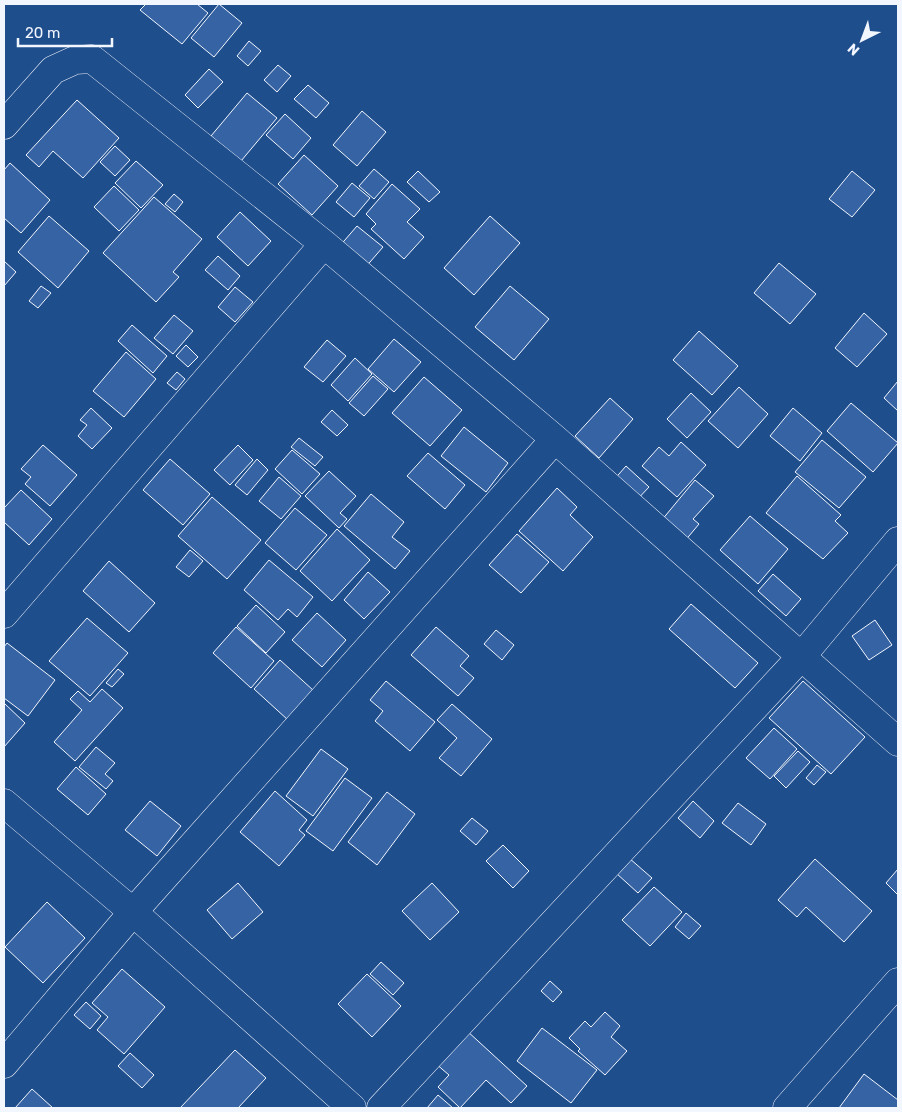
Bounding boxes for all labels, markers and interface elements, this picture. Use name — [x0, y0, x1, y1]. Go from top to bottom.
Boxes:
scale bar — [18, 15, 111, 47]
north arrow — [837, 15, 887, 65]
text: 20 m — [25, 24, 60, 42]
text: N — [844, 40, 863, 59]

